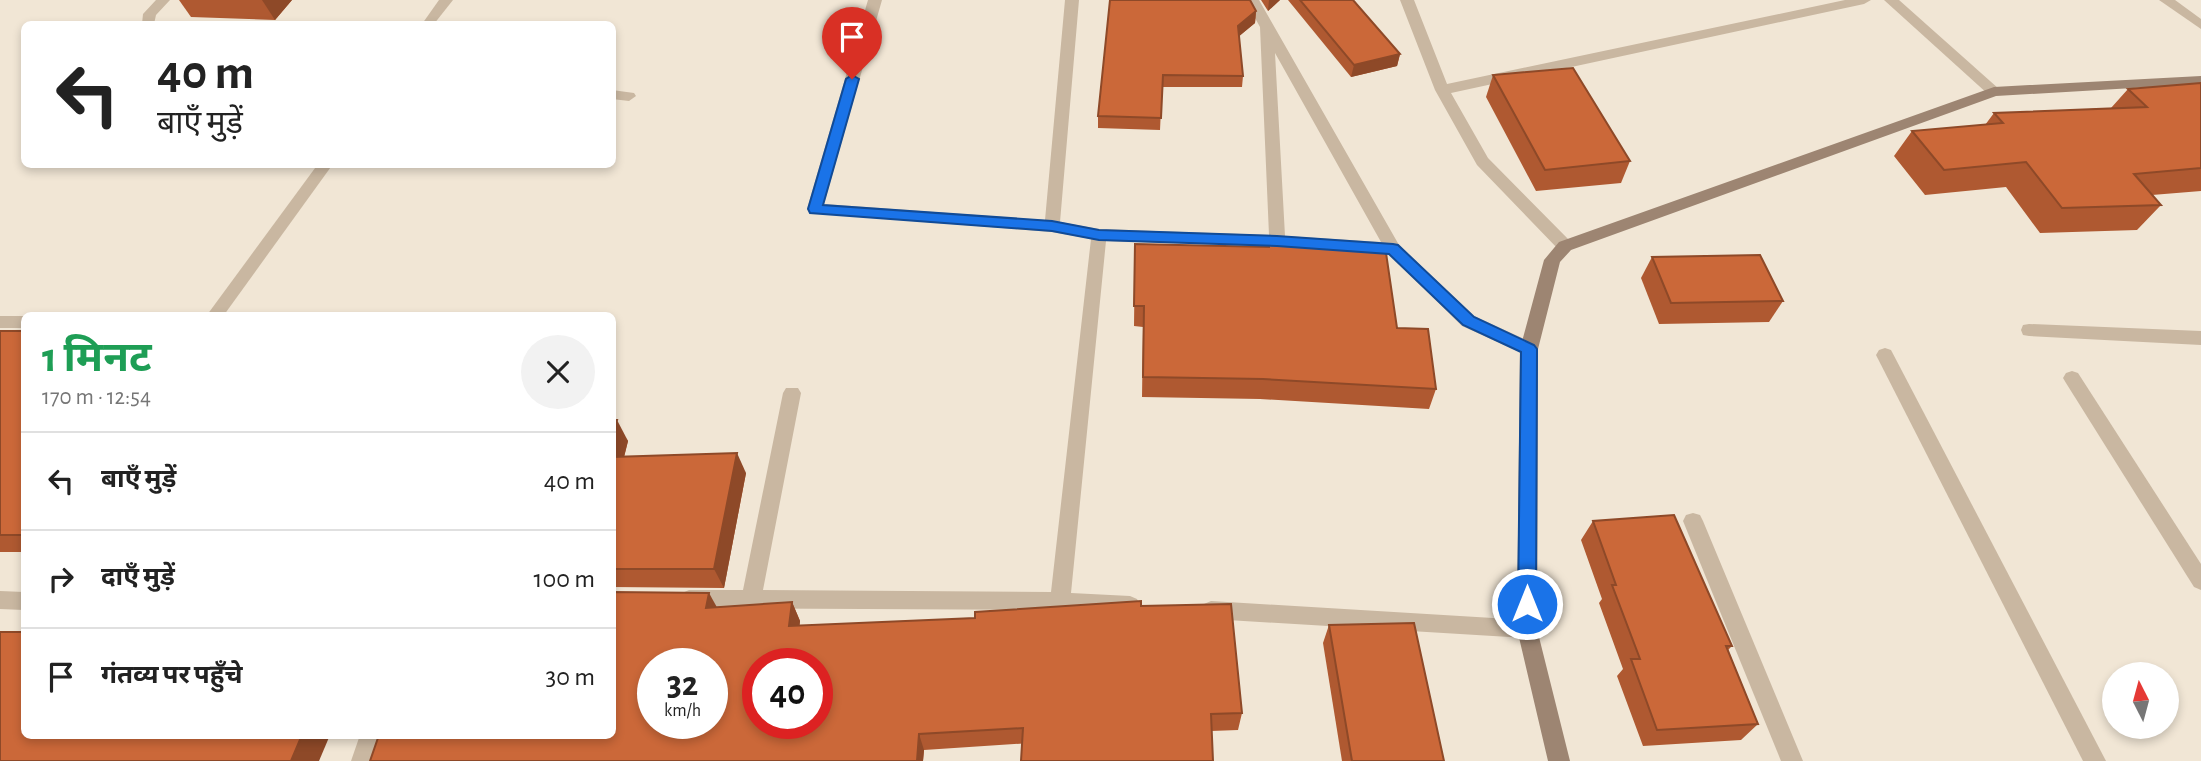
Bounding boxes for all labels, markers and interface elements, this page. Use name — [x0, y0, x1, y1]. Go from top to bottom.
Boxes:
pin — [822, 7, 882, 79]
icon: arrive — [833, 18, 871, 56]
icon: left — [42, 49, 133, 140]
text: 40 m — [157, 49, 254, 98]
text: बाएँ मुड़ें — [157, 107, 243, 139]
button: close — [521, 335, 595, 409]
text: 1 मिनट — [42, 337, 152, 379]
text: 170 m · 12:54 — [42, 386, 151, 409]
icon: left — [42, 462, 80, 500]
text: बाएँ मुड़ें — [101, 466, 176, 492]
text: 40 m — [544, 468, 595, 494]
icon: right — [42, 560, 80, 598]
text: दाएँ मुड़ें — [101, 564, 175, 590]
text: 100 m — [534, 566, 595, 592]
position arrow — [1490, 567, 1564, 641]
speed limit sign: 40 — [742, 648, 833, 739]
icon: arrive — [42, 658, 80, 696]
text: गंतव्य पर पहुँचे — [101, 662, 243, 688]
north arrow — [2102, 662, 2179, 738]
map controls — [2102, 662, 2179, 739]
text: 30 m — [545, 664, 595, 690]
text: 32 — [667, 667, 698, 702]
text: km/h — [664, 702, 701, 720]

